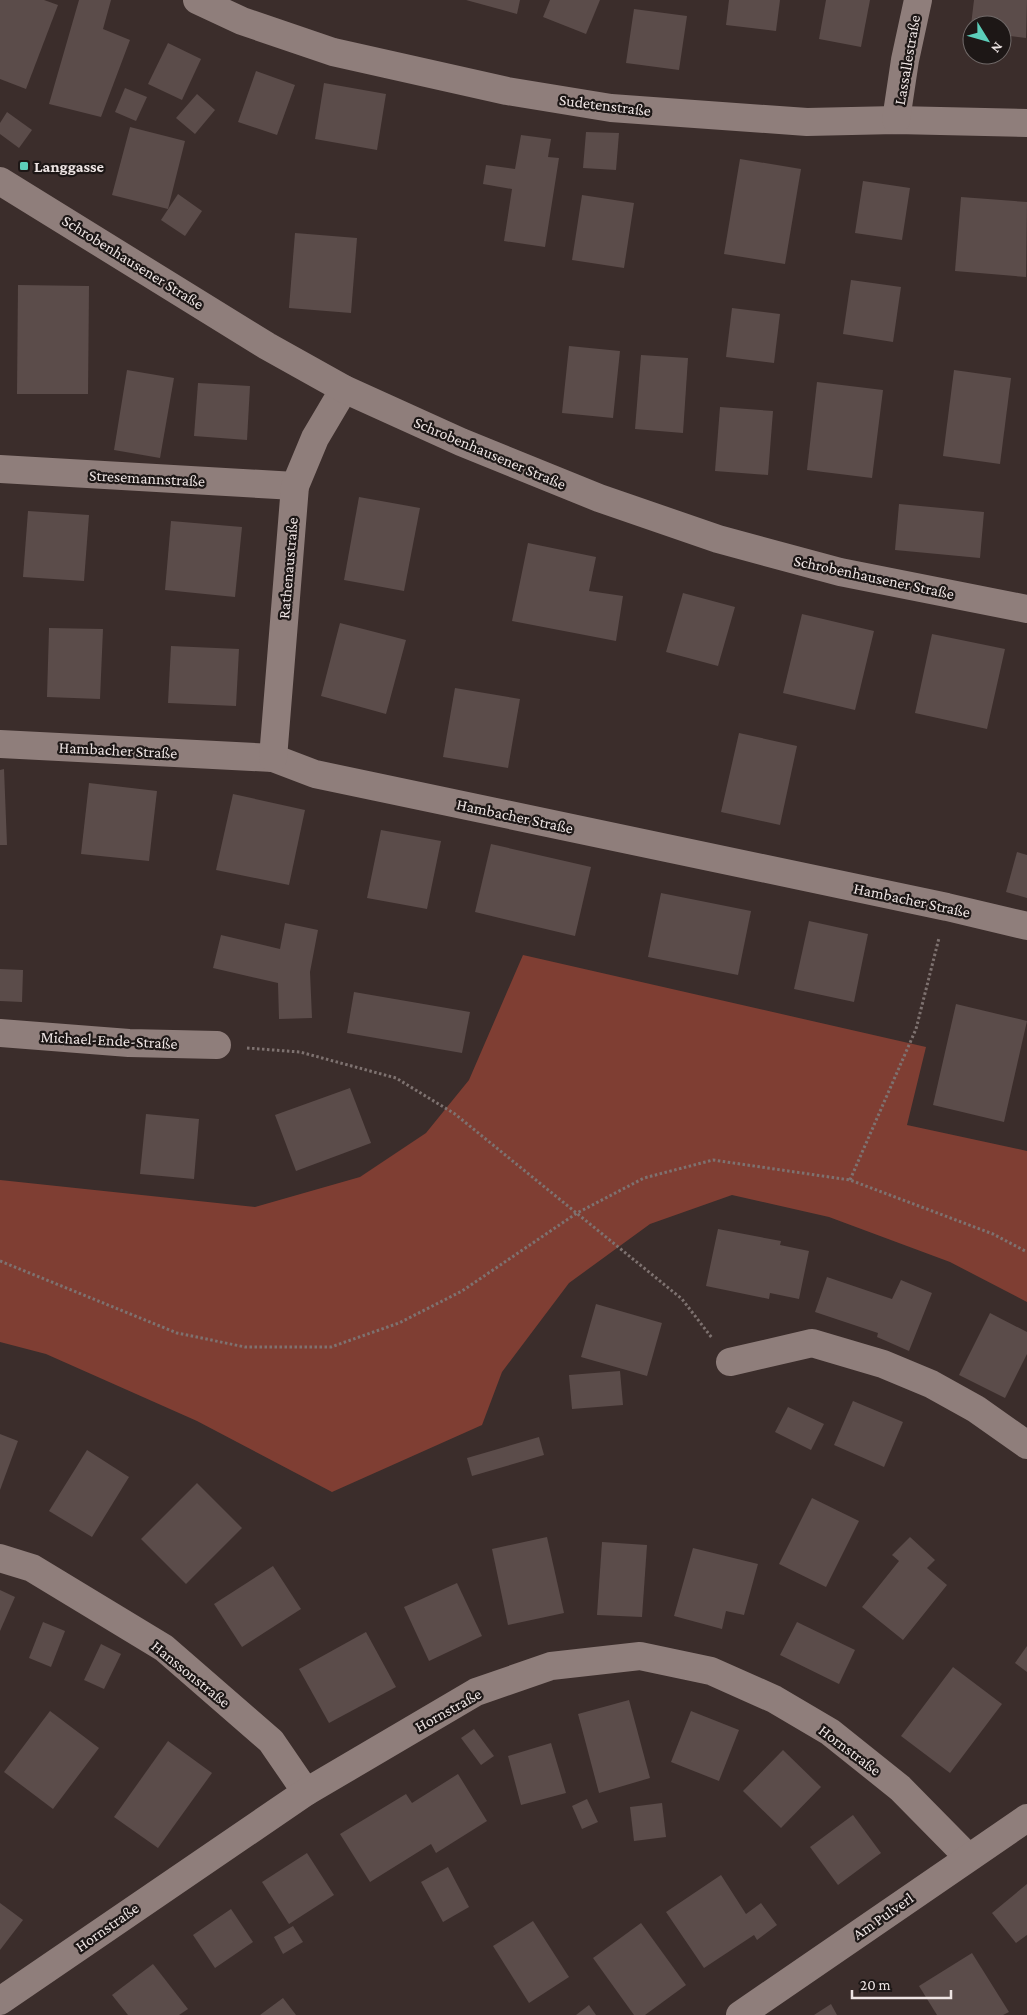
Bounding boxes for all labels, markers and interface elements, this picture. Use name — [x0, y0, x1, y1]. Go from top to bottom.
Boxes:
street label: Lassallestraße — [891, 14, 923, 106]
north arrow — [962, 15, 1012, 65]
text: N — [988, 39, 1007, 57]
street label: Sudetenstraße — [558, 91, 652, 119]
place label: Langgasse — [34, 158, 105, 175]
marker: Langgasse — [18, 160, 30, 172]
street label: Schrobenhausener Straße — [59, 212, 207, 312]
street label: Schrobenhausener Straße — [411, 413, 569, 493]
street label: Stresemannstraße — [89, 466, 205, 490]
street label: Rathenaustraße — [275, 517, 301, 619]
street label: Schrobenhausener Straße — [792, 552, 956, 602]
street label: Hambacher Straße — [58, 738, 178, 762]
street label: Hambacher Straße — [455, 795, 575, 837]
street label: Hambacher Straße — [852, 879, 972, 921]
street label: Michael-Ende-Straße — [40, 1028, 178, 1052]
street label: Hanssonstraße — [148, 1637, 234, 1711]
street label: Hornstraße — [412, 1685, 484, 1735]
street label: Hornstraße — [816, 1721, 884, 1779]
street label: Am Pulverl — [850, 1889, 916, 1943]
street label: Hornstraße — [72, 1899, 142, 1955]
scale bar — [852, 1968, 951, 2000]
text: 20 m — [860, 1977, 891, 1993]

